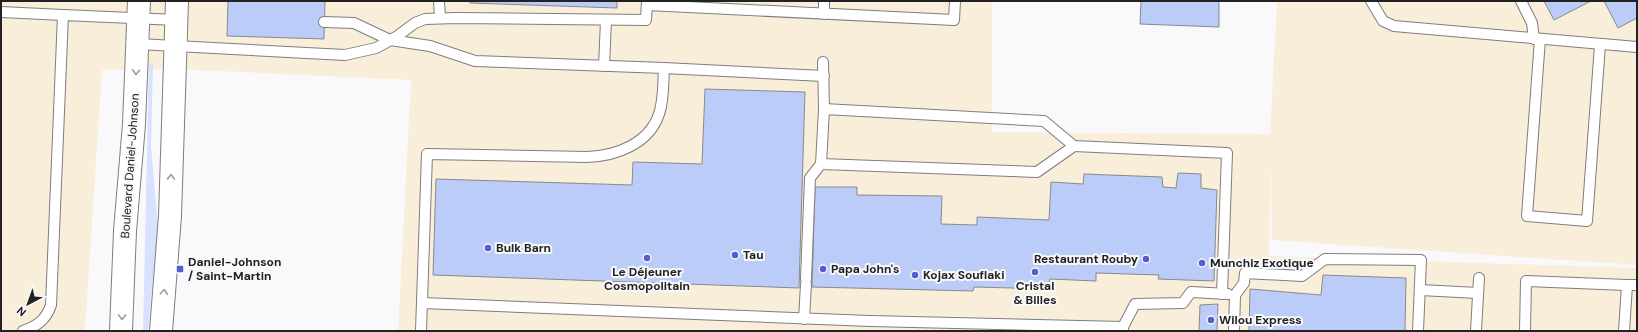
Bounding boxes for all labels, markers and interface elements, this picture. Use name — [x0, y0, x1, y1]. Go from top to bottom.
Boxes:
one-way arrow — [132, 69, 141, 75]
street label: Boulevard Daniel-Johnson — [117, 93, 143, 239]
one-way arrow — [167, 174, 176, 180]
place label: Bulk Barn — [496, 240, 551, 256]
marker: Bulk Barn — [483, 243, 493, 253]
place label: Tau — [743, 247, 764, 263]
marker: Tau — [730, 250, 740, 260]
place label: Restaurant Rouby — [1034, 251, 1139, 267]
marker: Le Déjeuner Cosmopolitain — [642, 253, 652, 263]
place label: Daniel-Johnson / Saint-Martin — [188, 254, 281, 284]
marker: Restaurant Rouby — [1141, 254, 1151, 264]
place label: Munchiz Exotique — [1210, 255, 1314, 271]
marker: Munchiz Exotique — [1197, 258, 1207, 268]
place label: Papa John's — [831, 261, 900, 277]
marker: Daniel-Johnson / Saint-Martin — [175, 264, 185, 274]
place label: Le Déjeuner Cosmopolitain — [604, 264, 690, 294]
marker: Papa John's — [818, 264, 828, 274]
place label: Kojax Souflaki — [923, 267, 1005, 283]
marker: Cristal & Billes — [1030, 267, 1040, 277]
marker: Kojax Souflaki — [910, 270, 920, 280]
place label: Cristal & Billes — [1013, 278, 1057, 308]
north arrow — [8, 284, 48, 324]
one-way arrow — [159, 289, 168, 295]
text: N — [14, 304, 29, 319]
place label: Wilou Express — [1219, 312, 1302, 328]
one-way arrow — [118, 314, 126, 320]
marker: Wilou Express — [1206, 315, 1216, 325]

